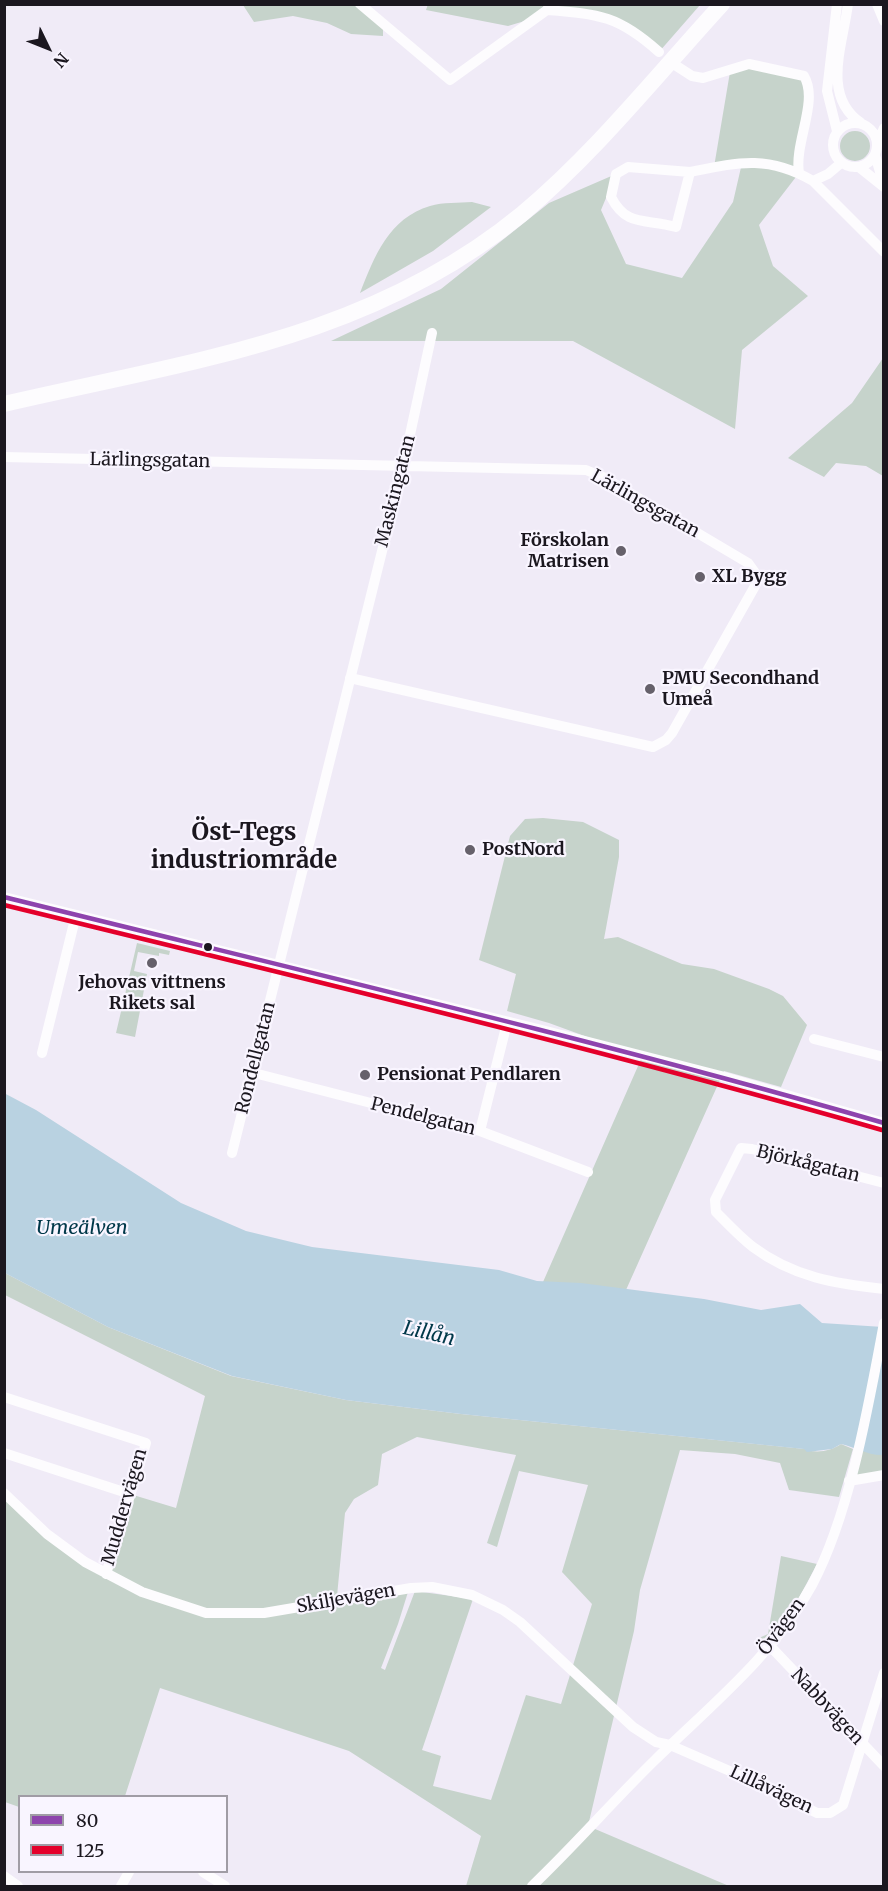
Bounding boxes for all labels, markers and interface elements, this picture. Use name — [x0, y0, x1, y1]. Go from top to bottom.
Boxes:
north arrow — [18, 18, 78, 78]
text: N — [50, 49, 73, 72]
street label: Maskingatan — [372, 433, 420, 549]
street label: Lärlingsgatan — [89, 449, 211, 473]
street label: Lärlingsgatan — [587, 465, 703, 543]
place label: Förskolan Matrisen — [520, 530, 609, 572]
marker: Förskolan Matrisen — [614, 544, 628, 558]
place label: XL Bygg — [712, 566, 786, 588]
marker: XL Bygg — [693, 570, 707, 584]
place label: PMU Secondhand Umeå — [662, 668, 819, 710]
marker: PMU Secondhand Umeå — [643, 682, 657, 696]
district label: Öst-Tegs industriområde — [151, 819, 337, 875]
place label: PostNord — [482, 839, 565, 861]
marker: PostNord — [463, 843, 477, 857]
unlabelled marker — [202, 941, 214, 953]
marker: Jehovas vittnens Rikets sal — [145, 956, 159, 970]
place label: Jehovas vittnens Rikets sal — [78, 972, 226, 1014]
street label: Rondellgatan — [232, 999, 280, 1117]
place label: Pensionat Pendlaren — [377, 1064, 561, 1086]
marker: Pensionat Pendlaren — [358, 1068, 372, 1082]
street label: Pendelgatan — [368, 1094, 478, 1140]
street label: Björkågatan — [754, 1141, 862, 1187]
water label: Umeälven — [36, 1216, 128, 1240]
water label: Lillån — [401, 1316, 457, 1352]
street label: Muddervägen — [98, 1446, 152, 1568]
street label: Skiljevägen — [295, 1580, 397, 1618]
street label: Övägen — [754, 1594, 810, 1660]
street label: Nabbvägen — [786, 1664, 868, 1750]
street label: Lillåvägen — [726, 1761, 816, 1819]
legend — [18, 1795, 228, 1873]
text: 80 — [76, 1809, 98, 1832]
text: 125 — [76, 1839, 104, 1862]

